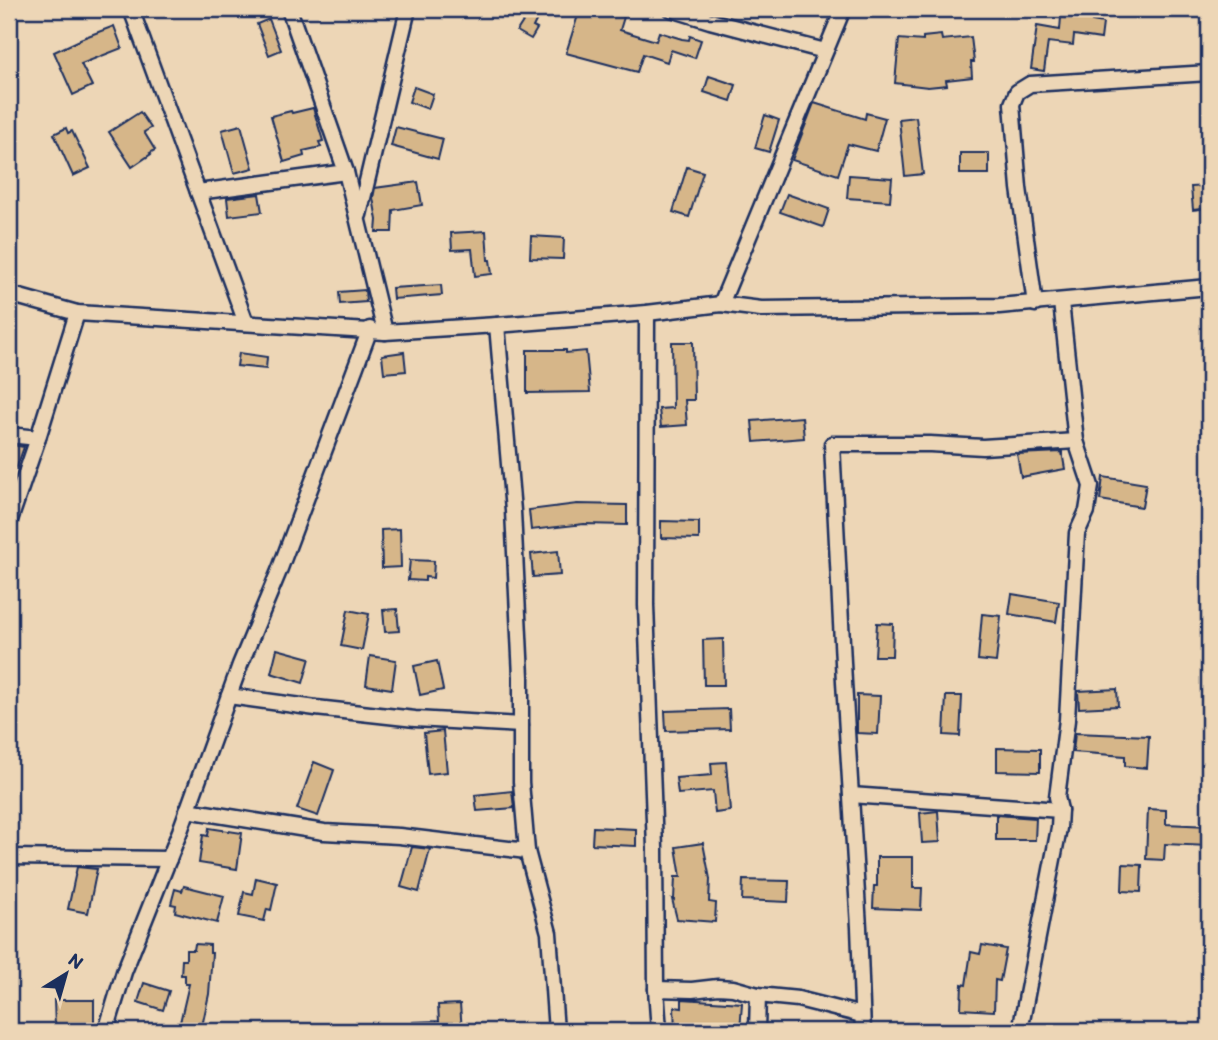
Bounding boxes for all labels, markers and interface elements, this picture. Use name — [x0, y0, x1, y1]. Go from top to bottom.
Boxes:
north arrow — [32, 939, 102, 1009]
text: N — [64, 948, 88, 974]

